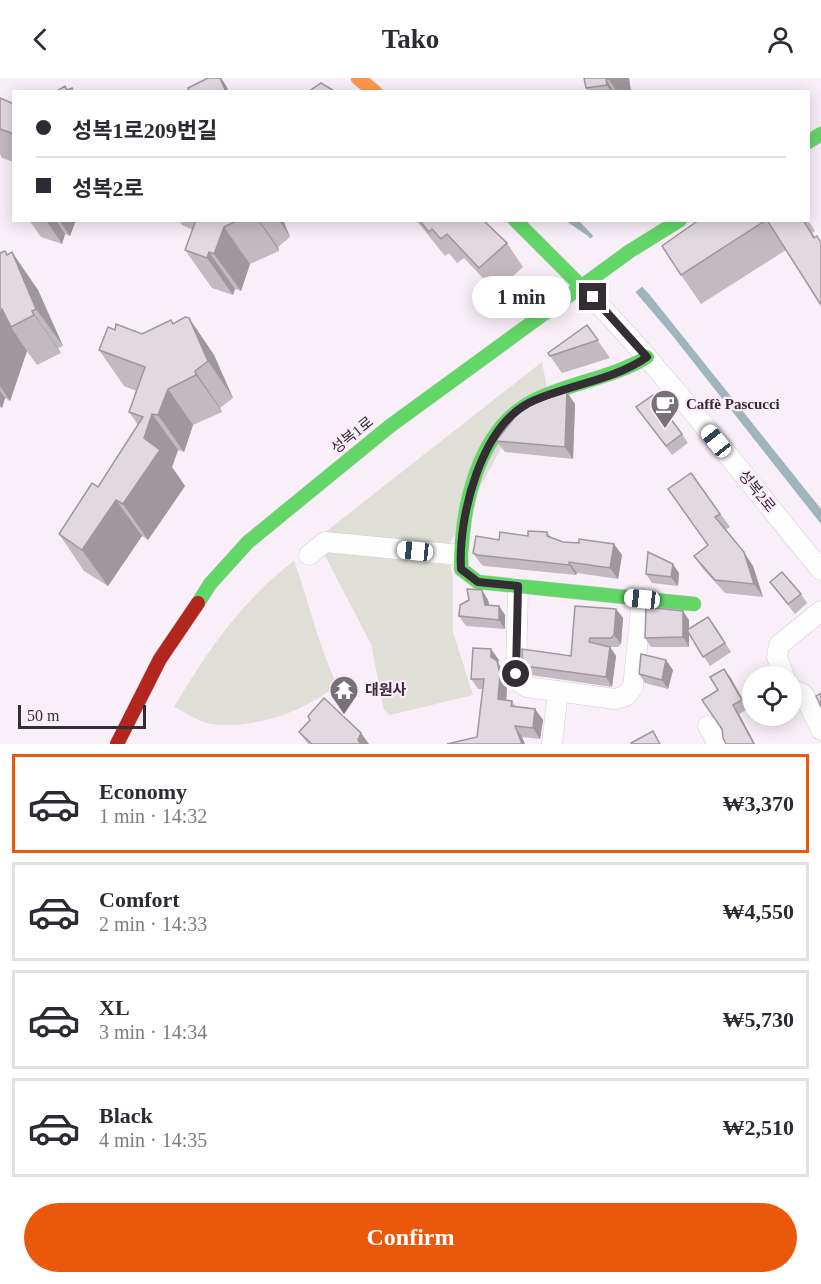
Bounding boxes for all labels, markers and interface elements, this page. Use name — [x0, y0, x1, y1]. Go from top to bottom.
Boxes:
icon: back — [24, 23, 57, 56]
icon: person — [764, 23, 797, 56]
text: Tako — [382, 24, 439, 54]
text: 성복1로209번길 — [72, 118, 217, 143]
text: 성복2로 — [72, 176, 144, 201]
callout: 1 min — [473, 276, 572, 318]
route end — [579, 283, 606, 310]
text: 1 min — [497, 286, 546, 308]
cafe icon: Caffè Pascucci — [649, 388, 681, 430]
place label: Caffè Pascucci — [686, 396, 780, 412]
street label: 성복1로 — [328, 413, 376, 457]
car — [698, 421, 734, 461]
street label: 성복2로 — [735, 467, 779, 515]
car — [396, 540, 434, 562]
car — [623, 588, 661, 610]
route start — [502, 660, 529, 687]
map controls — [742, 666, 802, 726]
button: locate — [742, 666, 802, 726]
temple icon: 대원사 — [328, 674, 360, 716]
place label: 대원사 — [365, 682, 407, 698]
scale bar — [18, 702, 146, 730]
text: 50 m — [27, 707, 59, 724]
icon: car — [27, 777, 81, 831]
text: Economy — [99, 779, 187, 804]
text: ₩3,370 — [723, 791, 794, 816]
text: 1 min · 14:32 — [99, 805, 207, 827]
icon: car — [27, 885, 81, 939]
text: Comfort — [99, 887, 180, 912]
text: ₩4,550 — [723, 899, 794, 924]
text: 2 min · 14:33 — [99, 913, 207, 935]
icon: car — [27, 993, 81, 1047]
text: XL — [99, 995, 130, 1020]
text: ₩5,730 — [723, 1007, 794, 1032]
text: 3 min · 14:34 — [99, 1021, 207, 1043]
icon: car — [27, 1101, 81, 1155]
text: Black — [99, 1103, 153, 1128]
text: ₩2,510 — [723, 1115, 794, 1140]
text: 4 min · 14:35 — [99, 1129, 207, 1151]
button: Confirm — [24, 1203, 797, 1272]

